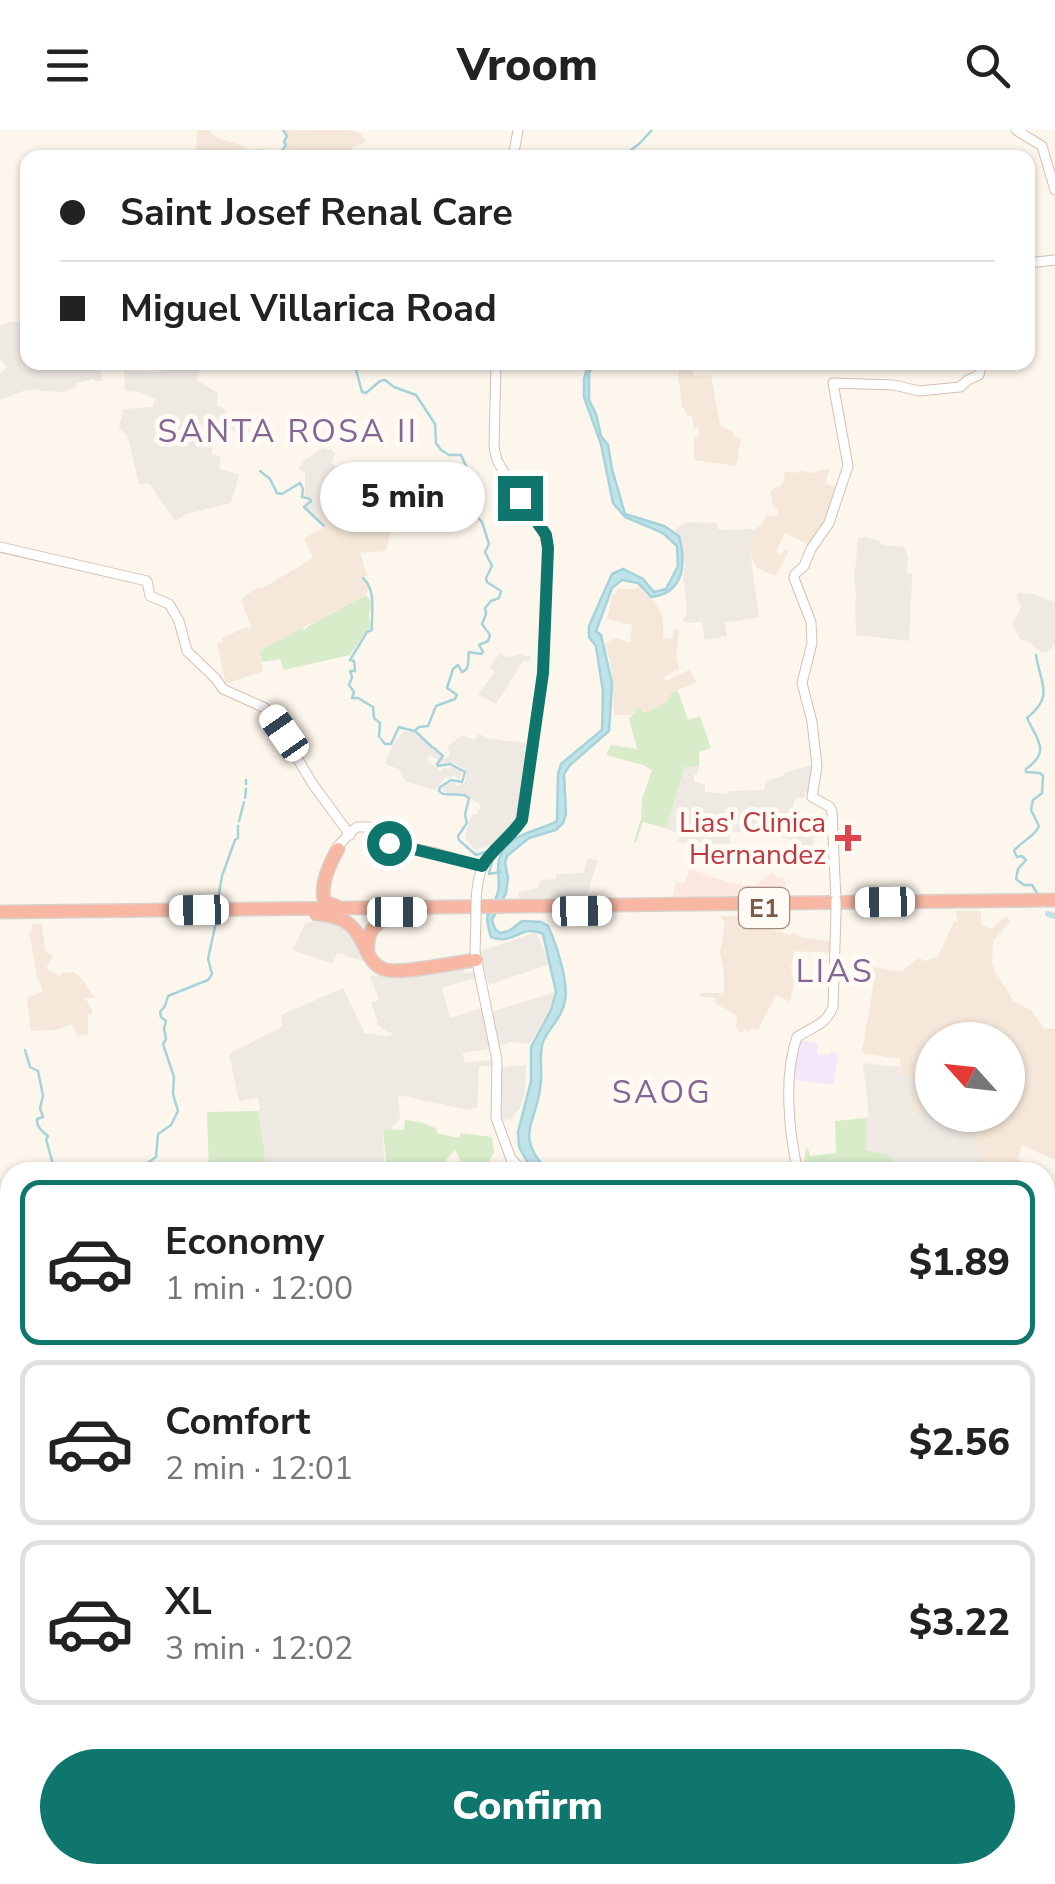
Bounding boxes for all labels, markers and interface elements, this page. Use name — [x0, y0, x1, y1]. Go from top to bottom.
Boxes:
text: Vroom — [457, 35, 598, 96]
icon: menu — [40, 38, 95, 93]
icon: search — [960, 38, 1015, 93]
text: Saint Josef Renal Care — [120, 187, 513, 238]
text: Miguel Villarica Road — [120, 283, 497, 334]
district label: SANTA ROSA II — [158, 410, 418, 453]
callout: 5 min — [320, 463, 485, 533]
text: 5 min — [360, 475, 445, 518]
route end — [498, 476, 543, 521]
car — [255, 700, 313, 766]
place label: Lias' Clinica Hernandez — [679, 804, 826, 874]
route start — [367, 821, 412, 866]
marker: Lias' Clinica Hernandez — [835, 825, 861, 851]
car — [855, 886, 915, 918]
road number: E1 — [739, 888, 789, 928]
car — [169, 894, 229, 926]
car — [552, 895, 612, 927]
car — [367, 897, 427, 927]
district label: LIAS — [796, 950, 874, 993]
north arrow — [915, 1022, 1025, 1132]
map controls — [915, 1022, 1025, 1132]
district label: SAOG — [612, 1071, 712, 1114]
text: Economy — [165, 1216, 324, 1267]
icon: car — [45, 1218, 135, 1308]
text: $1.89 — [909, 1237, 1010, 1288]
text: 1 min · 12:00 — [165, 1267, 353, 1310]
text: Comfort — [165, 1396, 310, 1447]
icon: car — [45, 1398, 135, 1488]
text: $2.56 — [909, 1417, 1010, 1468]
text: 2 min · 12:01 — [165, 1447, 353, 1490]
text: XL — [165, 1576, 212, 1627]
icon: car — [45, 1578, 135, 1668]
text: $3.22 — [909, 1597, 1010, 1648]
text: 3 min · 12:02 — [165, 1627, 353, 1670]
button: Confirm — [40, 1749, 1015, 1864]

